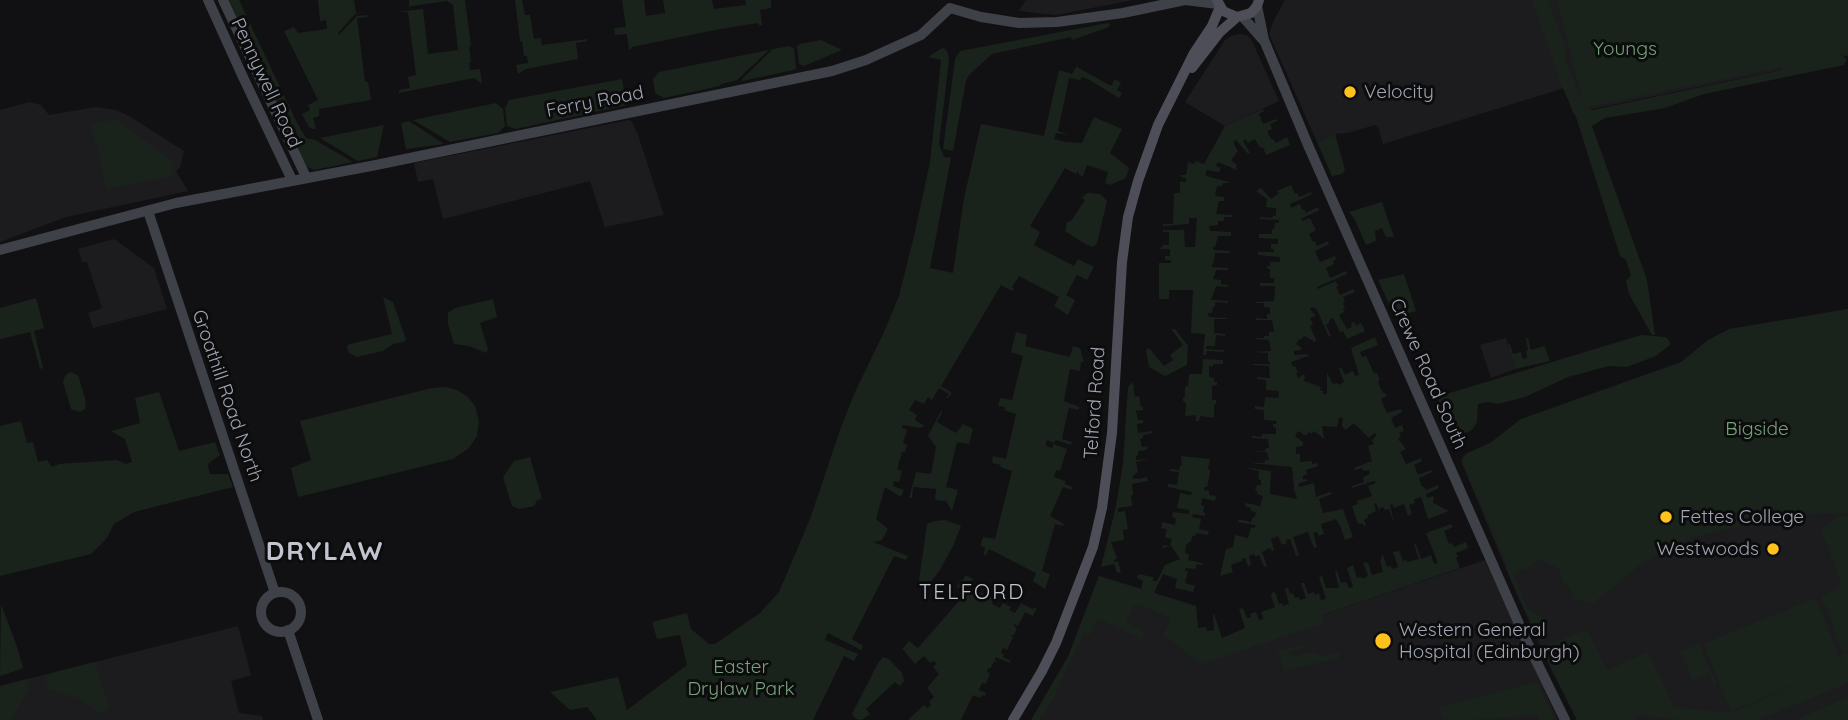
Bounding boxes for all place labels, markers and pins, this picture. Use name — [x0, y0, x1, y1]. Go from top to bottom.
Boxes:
place label: Velocity — [1364, 81, 1434, 103]
marker: Velocity — [1342, 84, 1358, 100]
place label: Fettes College — [1680, 506, 1804, 528]
marker: Fettes College — [1658, 509, 1674, 525]
place label: Westwoods — [1656, 538, 1759, 560]
marker: Westwoods — [1765, 541, 1781, 557]
place label: Western General Hospital (Edinburgh) — [1399, 619, 1580, 663]
marker: Western General Hospital (Edinburgh) — [1373, 631, 1393, 651]

